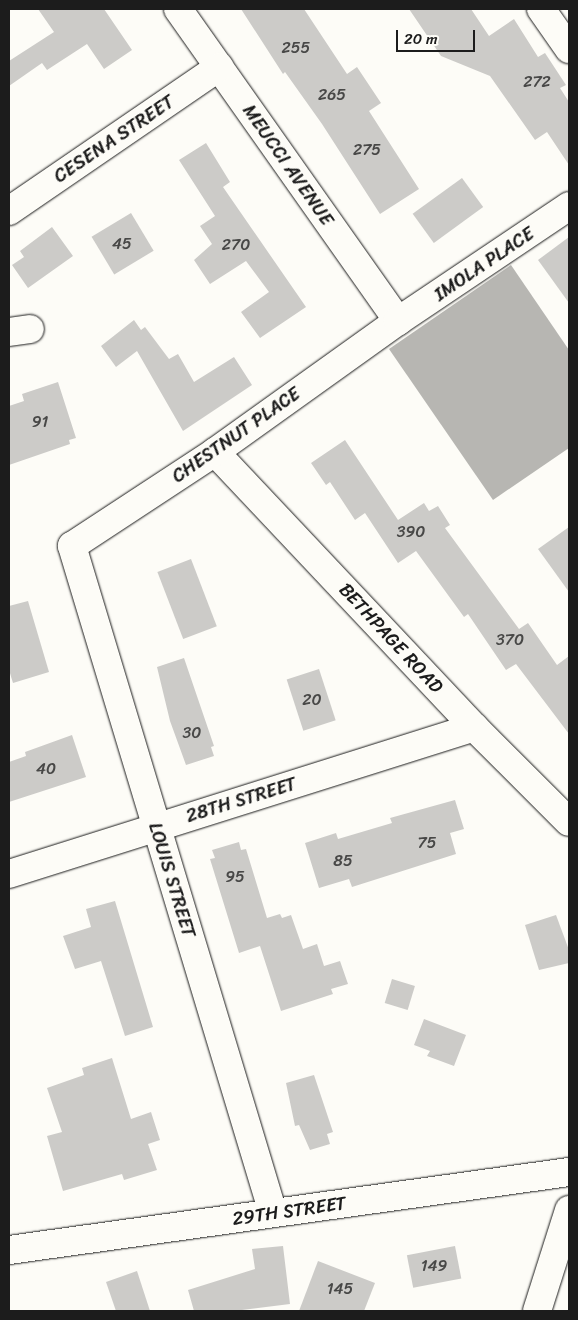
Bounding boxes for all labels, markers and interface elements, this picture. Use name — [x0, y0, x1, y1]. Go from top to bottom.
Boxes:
scale bar — [398, 20, 477, 52]
text: 20 m — [404, 26, 438, 52]
house number: 255 — [282, 38, 310, 58]
house number: 272 — [523, 72, 551, 92]
house number: 265 — [318, 85, 346, 105]
street label: CESENA STREET — [49, 90, 179, 188]
street label: MEUCCI AVENUE — [238, 100, 338, 230]
house number: 275 — [353, 140, 381, 160]
street label: IMOLA PLACE — [430, 222, 538, 306]
house number: 45 — [112, 234, 132, 254]
house number: 270 — [222, 235, 250, 255]
street label: CHESTNUT PLACE — [167, 382, 305, 488]
house number: 91 — [32, 412, 48, 432]
house number: 390 — [397, 522, 425, 542]
street label: BETHPAGE ROAD — [334, 578, 448, 698]
house number: 370 — [496, 630, 524, 650]
house number: 20 — [302, 690, 322, 710]
house number: 30 — [183, 723, 201, 743]
house number: 40 — [36, 759, 56, 779]
street label: 28TH STREET — [182, 772, 300, 828]
street label: LOUIS STREET — [143, 819, 201, 941]
house number: 75 — [418, 833, 436, 853]
house number: 85 — [333, 851, 353, 871]
house number: 95 — [225, 867, 245, 887]
street label: 29TH STREET — [230, 1192, 348, 1230]
house number: 149 — [421, 1256, 447, 1276]
house number: 145 — [327, 1279, 353, 1299]

